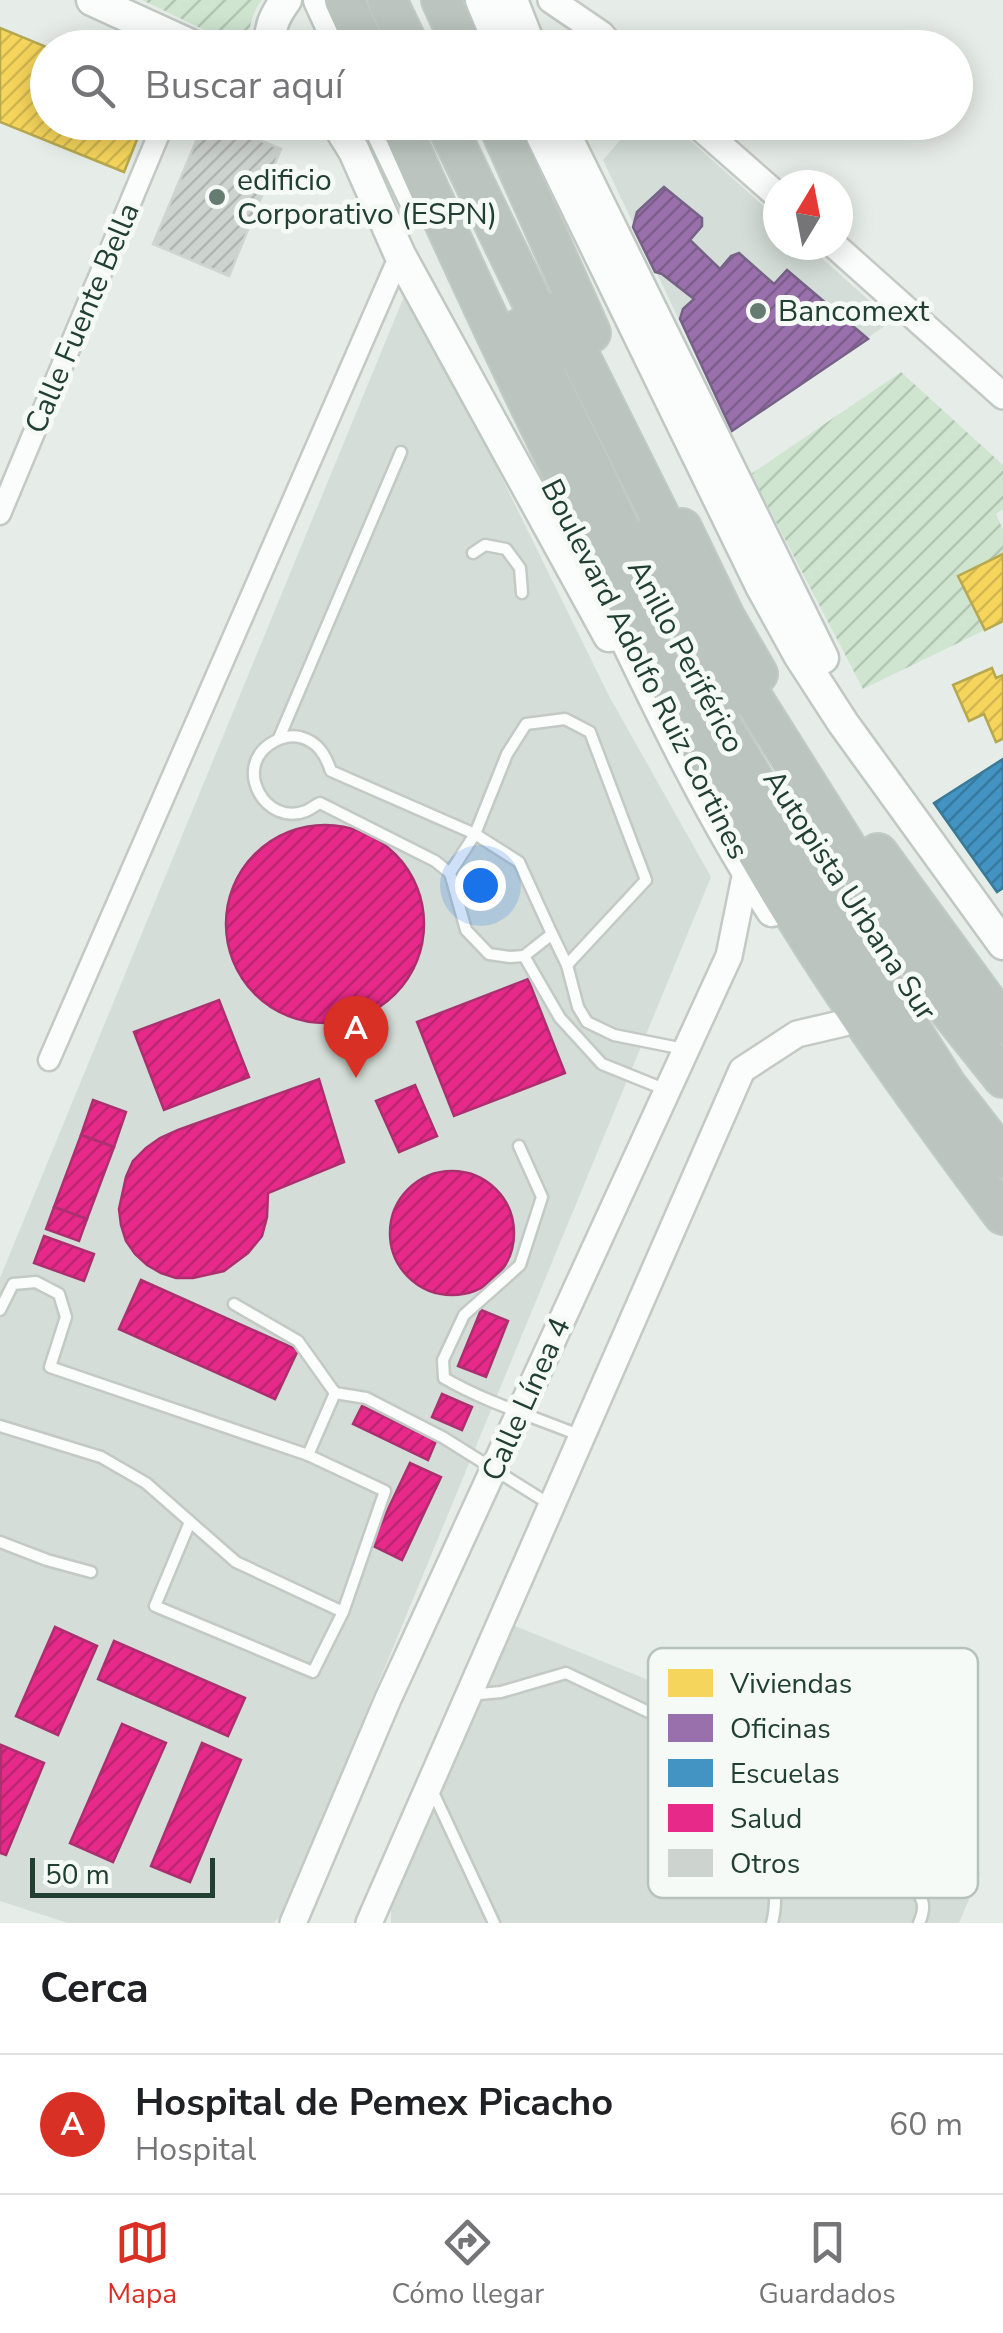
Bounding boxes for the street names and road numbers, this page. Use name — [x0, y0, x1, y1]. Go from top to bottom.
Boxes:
street label: Calle Fuente Bella — [15, 197, 150, 440]
street label: Boulevard Adolfo Ruiz Cortines — [531, 472, 758, 866]
street label: Anillo Periférico — [617, 552, 754, 760]
street label: Autopista Urbana Sur — [753, 762, 946, 1029]
street label: Calle Línea 4 — [472, 1311, 581, 1487]

